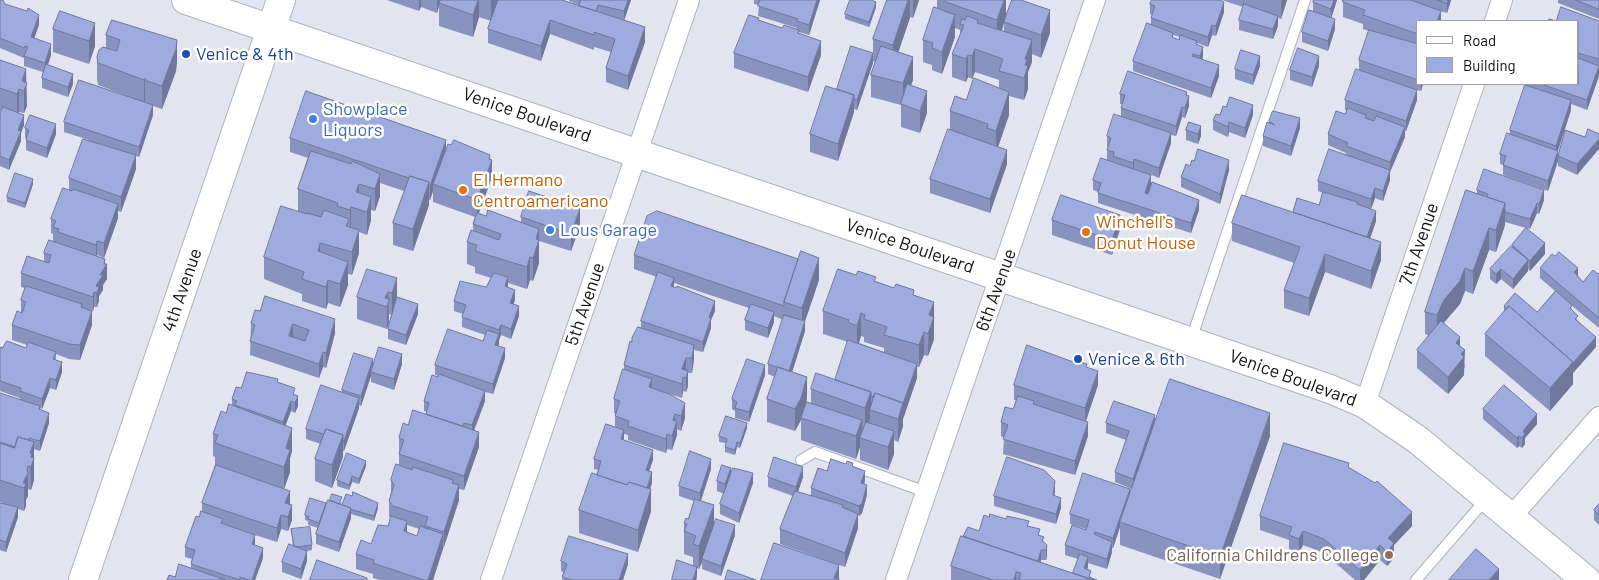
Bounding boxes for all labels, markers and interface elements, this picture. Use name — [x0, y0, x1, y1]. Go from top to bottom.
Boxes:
legend — [1416, 20, 1579, 85]
text: Road — [1463, 31, 1496, 49]
place label: Venice & 4th — [196, 43, 294, 65]
marker: Venice & 4th — [180, 48, 192, 60]
text: Building — [1463, 56, 1516, 74]
street label: Venice Boulevard — [460, 83, 594, 147]
place label: Showplace Liquors — [323, 98, 408, 140]
marker: Showplace Liquors — [307, 113, 319, 125]
place label: El Hermano Centroamericano — [473, 169, 609, 212]
marker: El Hermano Centroamericano — [457, 184, 469, 196]
street label: 7th Avenue — [1395, 200, 1443, 288]
place label: Winchell's Donut House — [1096, 211, 1196, 253]
street label: Venice Boulevard — [843, 214, 977, 278]
place label: Lous Garage — [560, 219, 657, 241]
marker: Lous Garage — [544, 224, 556, 236]
marker: Winchell's Donut House — [1080, 226, 1092, 238]
street label: 4th Avenue — [158, 245, 206, 335]
street label: 6th Avenue — [971, 246, 1021, 334]
street label: 5th Avenue — [561, 260, 609, 348]
street label: Venice Boulevard — [1226, 345, 1360, 411]
place label: Venice & 6th — [1088, 348, 1185, 370]
marker: Venice & 6th — [1072, 353, 1084, 365]
place label: California Childrens College — [1166, 544, 1379, 566]
marker: California Childrens College — [1383, 549, 1395, 561]

